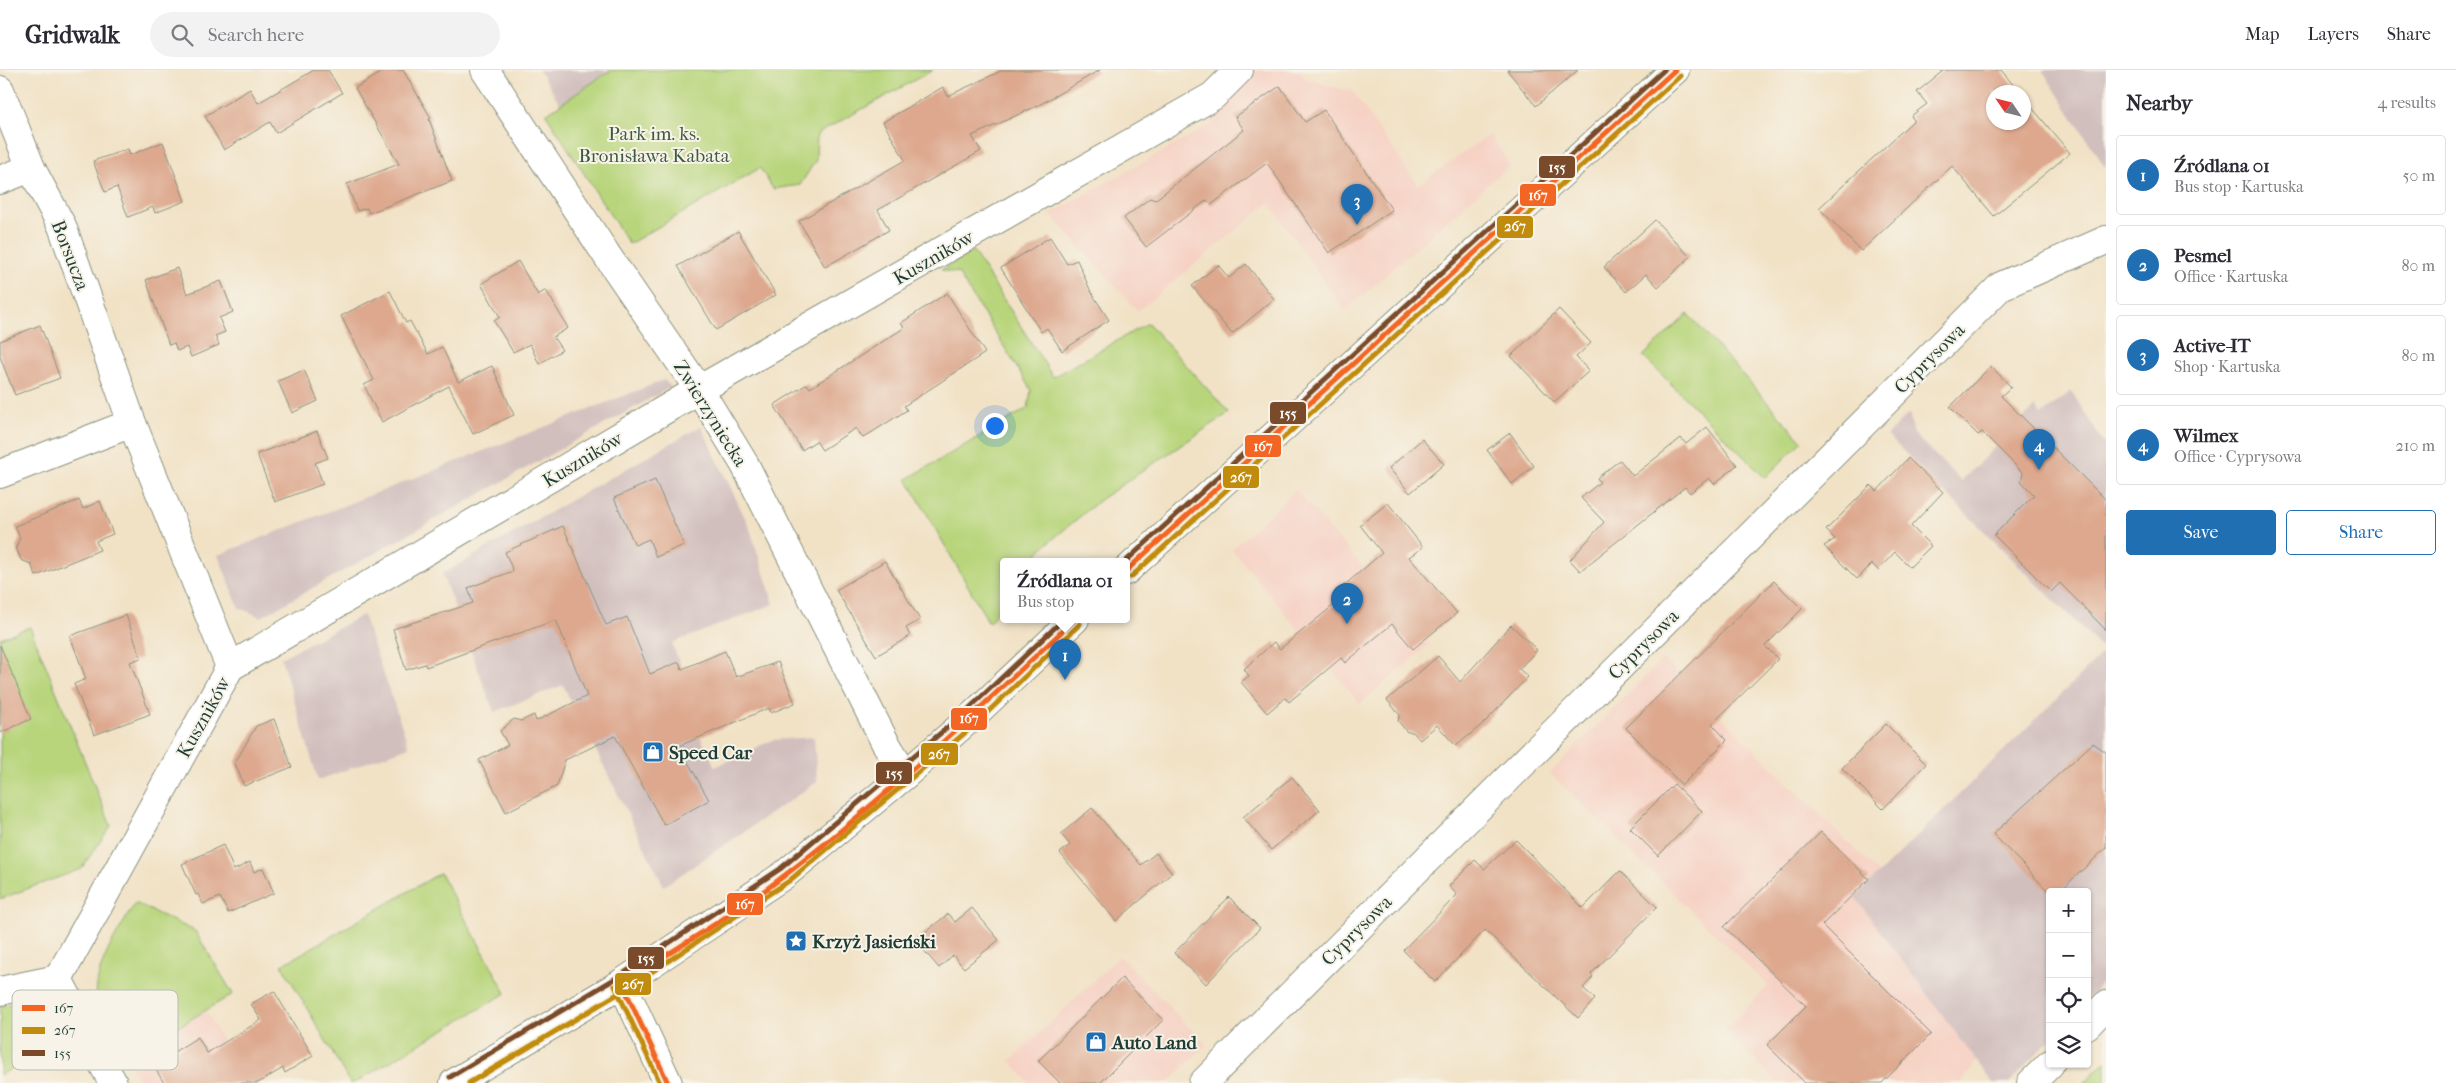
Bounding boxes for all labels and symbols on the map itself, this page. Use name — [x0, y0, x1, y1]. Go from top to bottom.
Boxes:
north arrow — [1986, 85, 2031, 130]
park label: Park im. ks. Bronisława Kabata — [579, 123, 730, 167]
line badge: 155 — [1538, 155, 1576, 179]
text: 155 — [1549, 159, 1565, 176]
line badge: 167 — [1519, 183, 1557, 207]
pin: 3 — [1341, 184, 1373, 225]
text: 167 — [1528, 187, 1548, 204]
line badge: 267 — [1496, 215, 1534, 239]
street label: Borsucza — [47, 217, 94, 294]
text: 267 — [1504, 218, 1526, 235]
street label: Kuszników — [889, 226, 978, 290]
street label: Cyprysowa — [1890, 319, 1970, 398]
street label: Zwierzyniecka — [669, 356, 752, 471]
line badge: 155 — [1269, 401, 1307, 425]
text: 155 — [1280, 405, 1296, 422]
your location — [982, 413, 1008, 439]
street label: Kuszników — [539, 427, 627, 492]
pin: 4 — [2023, 429, 2055, 470]
line badge: 167 — [1244, 434, 1282, 458]
text: 167 — [1253, 438, 1273, 455]
line badge: 267 — [1222, 465, 1260, 489]
text: 267 — [1230, 469, 1252, 486]
pin: 2 — [1331, 583, 1363, 624]
street label: Cyprysowa — [1604, 605, 1684, 684]
pin: 1 — [1049, 639, 1081, 680]
street label: Kuszników — [173, 672, 235, 762]
line badge: 167 — [950, 707, 988, 731]
text: 167 — [959, 710, 979, 727]
shop icon: Speed Car — [641, 740, 665, 764]
place label: Speed Car — [669, 742, 753, 764]
line badge: 267 — [920, 742, 959, 766]
text: 267 — [928, 746, 950, 763]
line badge: 155 — [875, 761, 913, 785]
text: 155 — [886, 765, 902, 782]
street label: Cyprysowa — [1317, 891, 1397, 970]
line badge: 167 — [726, 892, 764, 916]
text: 167 — [735, 896, 755, 913]
place icon: Krzyż Jasieński — [784, 929, 808, 953]
place label: Krzyż Jasieński — [812, 931, 936, 953]
line badge: 155 — [627, 946, 665, 970]
text: 155 — [638, 950, 654, 967]
line badge: 267 — [614, 972, 652, 996]
text: 267 — [622, 976, 644, 993]
legend — [12, 990, 178, 1070]
text: 167 — [54, 1000, 73, 1017]
text: 267 — [54, 1022, 76, 1039]
shop icon: Auto Land — [1084, 1030, 1108, 1054]
place label: Auto Land — [1111, 1032, 1198, 1054]
text: 155 — [54, 1045, 71, 1062]

